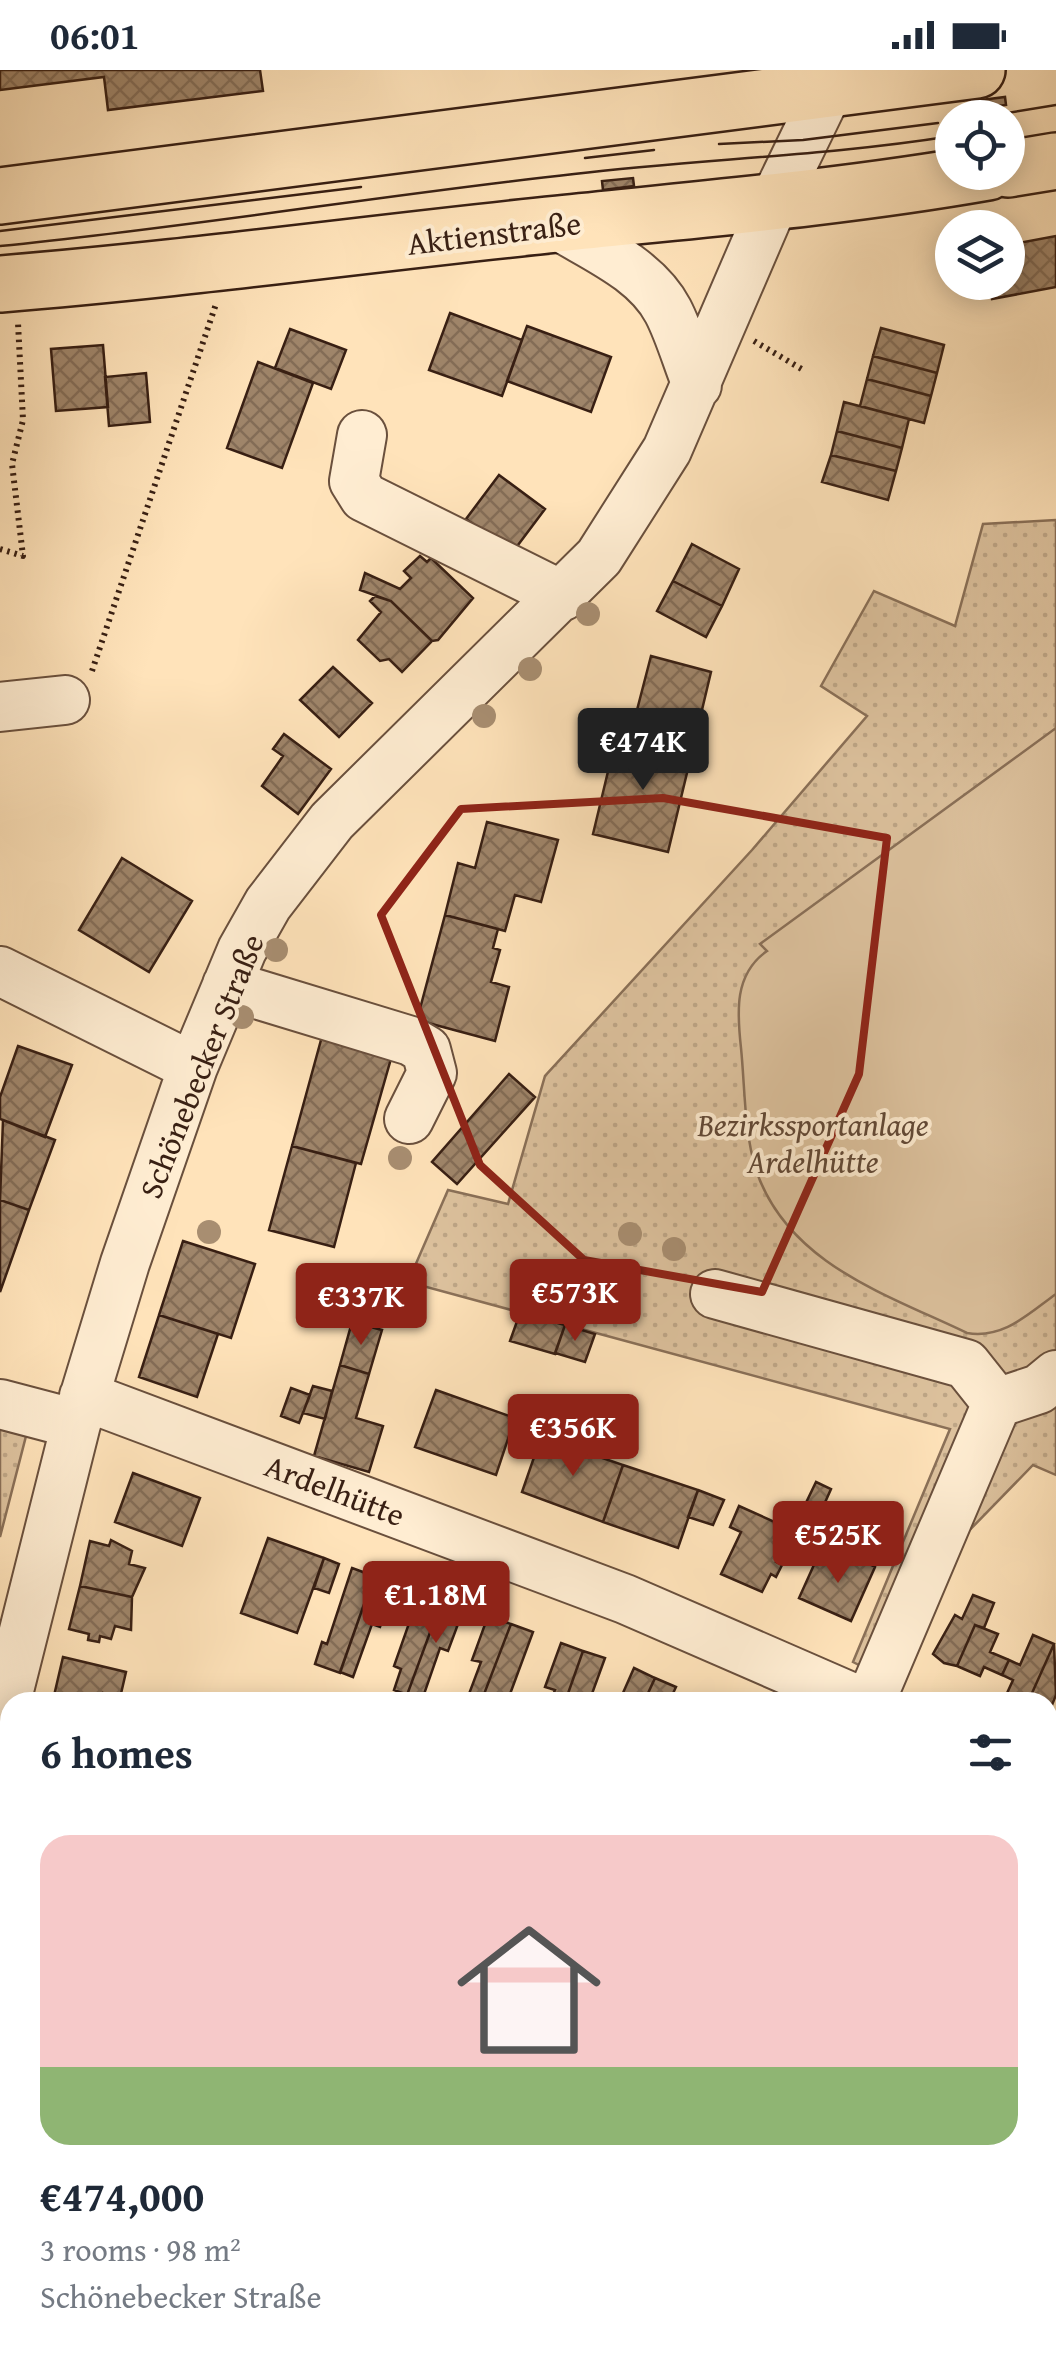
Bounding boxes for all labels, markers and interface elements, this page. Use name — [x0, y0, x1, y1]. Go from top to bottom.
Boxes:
text: 06:01 — [50, 7, 140, 63]
map controls — [935, 100, 1025, 300]
button: locate — [935, 100, 1025, 190]
street label: Aktienstraße — [404, 199, 584, 267]
button: layers — [935, 210, 1025, 300]
pin: €474K — [573, 708, 713, 793]
text: €474K — [600, 717, 686, 764]
street label: Schönebecker Straße — [126, 927, 276, 1205]
park label: Bezirkssportanlage Ardelhütte — [696, 1101, 929, 1185]
pin: €573K — [505, 1259, 645, 1344]
pin: €337K — [291, 1263, 431, 1348]
text: €573K — [532, 1268, 618, 1315]
text: €337K — [318, 1272, 404, 1319]
pin: €356K — [503, 1394, 643, 1479]
text: €356K — [530, 1403, 616, 1450]
street label: Ardelhütte — [258, 1442, 412, 1538]
pin: €525K — [768, 1501, 908, 1586]
text: €525K — [795, 1510, 881, 1557]
pin: €1.18M — [355, 1561, 517, 1646]
text: €1.18M — [385, 1570, 487, 1617]
text: 6 homes — [40, 1722, 193, 1783]
icon: filters — [963, 1725, 1018, 1780]
icon: home — [439, 1900, 619, 2080]
text: €474,000 — [40, 2165, 204, 2226]
text: 3 rooms · 98 m² — [40, 2226, 241, 2273]
text: Schönebecker Straße — [40, 2273, 321, 2320]

